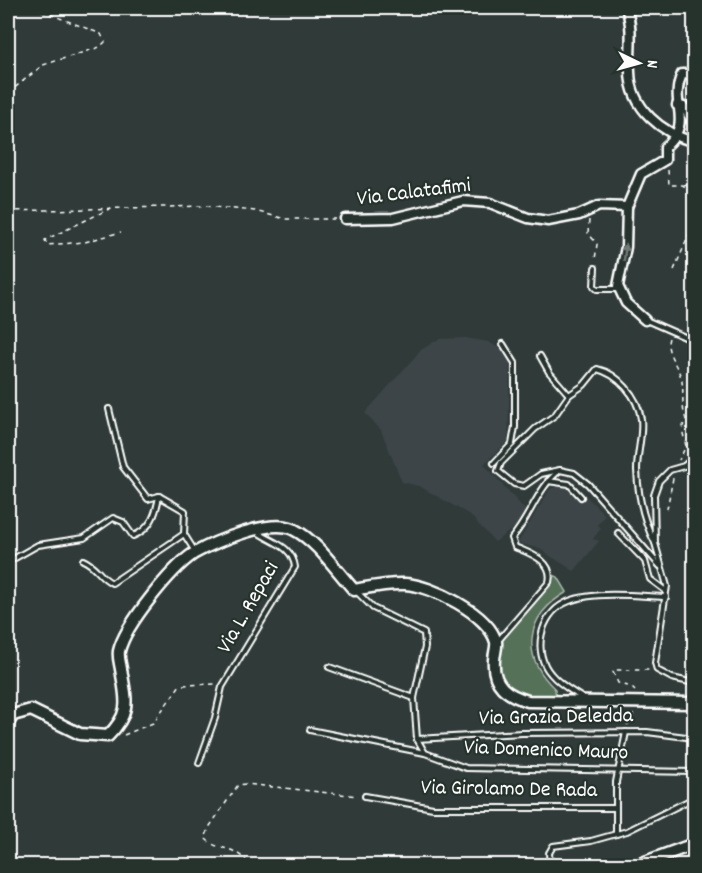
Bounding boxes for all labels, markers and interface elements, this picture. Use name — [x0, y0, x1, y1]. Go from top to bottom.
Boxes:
north arrow — [609, 33, 669, 93]
text: N — [640, 59, 663, 69]
street label: Via Calatafimi — [355, 171, 473, 215]
one-way arrow — [620, 243, 629, 262]
street label: Via L. Repaci — [210, 556, 288, 660]
street label: Via Grazia Deledda — [479, 701, 634, 735]
street label: Via Domenico Mauro — [463, 733, 629, 769]
street label: Via Girolamo De Rada — [421, 773, 598, 807]

